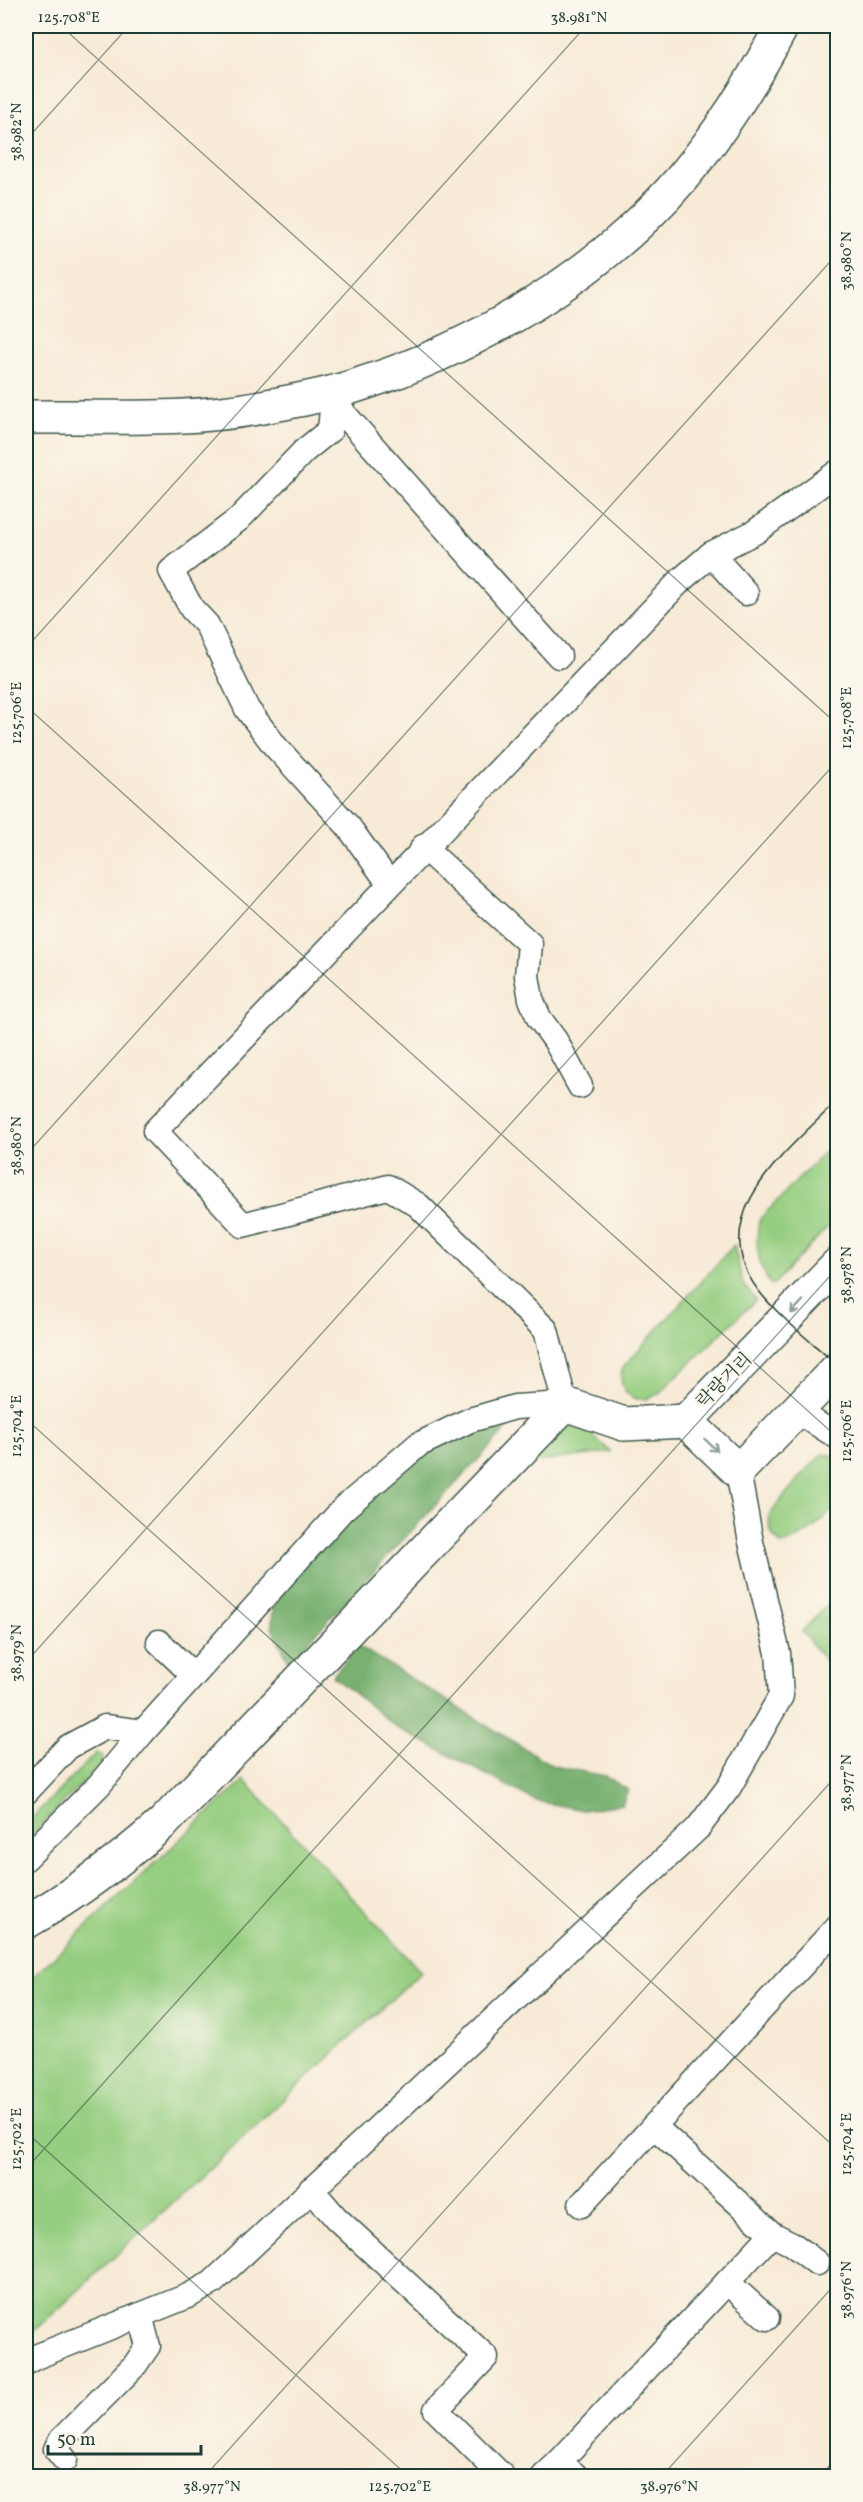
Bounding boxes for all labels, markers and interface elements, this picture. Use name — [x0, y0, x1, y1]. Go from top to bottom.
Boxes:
text: 125.708°E — [38, 8, 100, 29]
text: 38.981°N — [551, 8, 607, 29]
text: 38.982°N — [7, 103, 28, 161]
text: 38.980°N — [837, 231, 858, 291]
text: 125.706°E — [7, 682, 28, 744]
text: 125.708°E — [837, 687, 858, 749]
text: 38.980°N — [7, 1116, 28, 1176]
text: 38.978°N — [837, 1246, 858, 1304]
one-way arrow — [790, 1299, 805, 1314]
street label: 락랑거리 — [692, 1348, 758, 1414]
text: 125.704°E — [7, 1395, 28, 1457]
text: 125.706°E — [837, 1400, 858, 1462]
one-way arrow — [704, 1438, 719, 1452]
text: 38.979°N — [7, 1624, 28, 1682]
text: 38.977°N — [837, 1754, 858, 1812]
text: 125.702°E — [7, 2108, 28, 2170]
text: 125.704°E — [837, 2113, 858, 2175]
text: 38.976°N — [837, 2261, 858, 2319]
scale bar — [48, 2418, 201, 2456]
text: 50 m — [57, 2428, 96, 2453]
text: 38.977°N — [183, 2477, 241, 2498]
text: 125.702°E — [369, 2477, 431, 2498]
text: 38.976°N — [640, 2477, 698, 2498]

